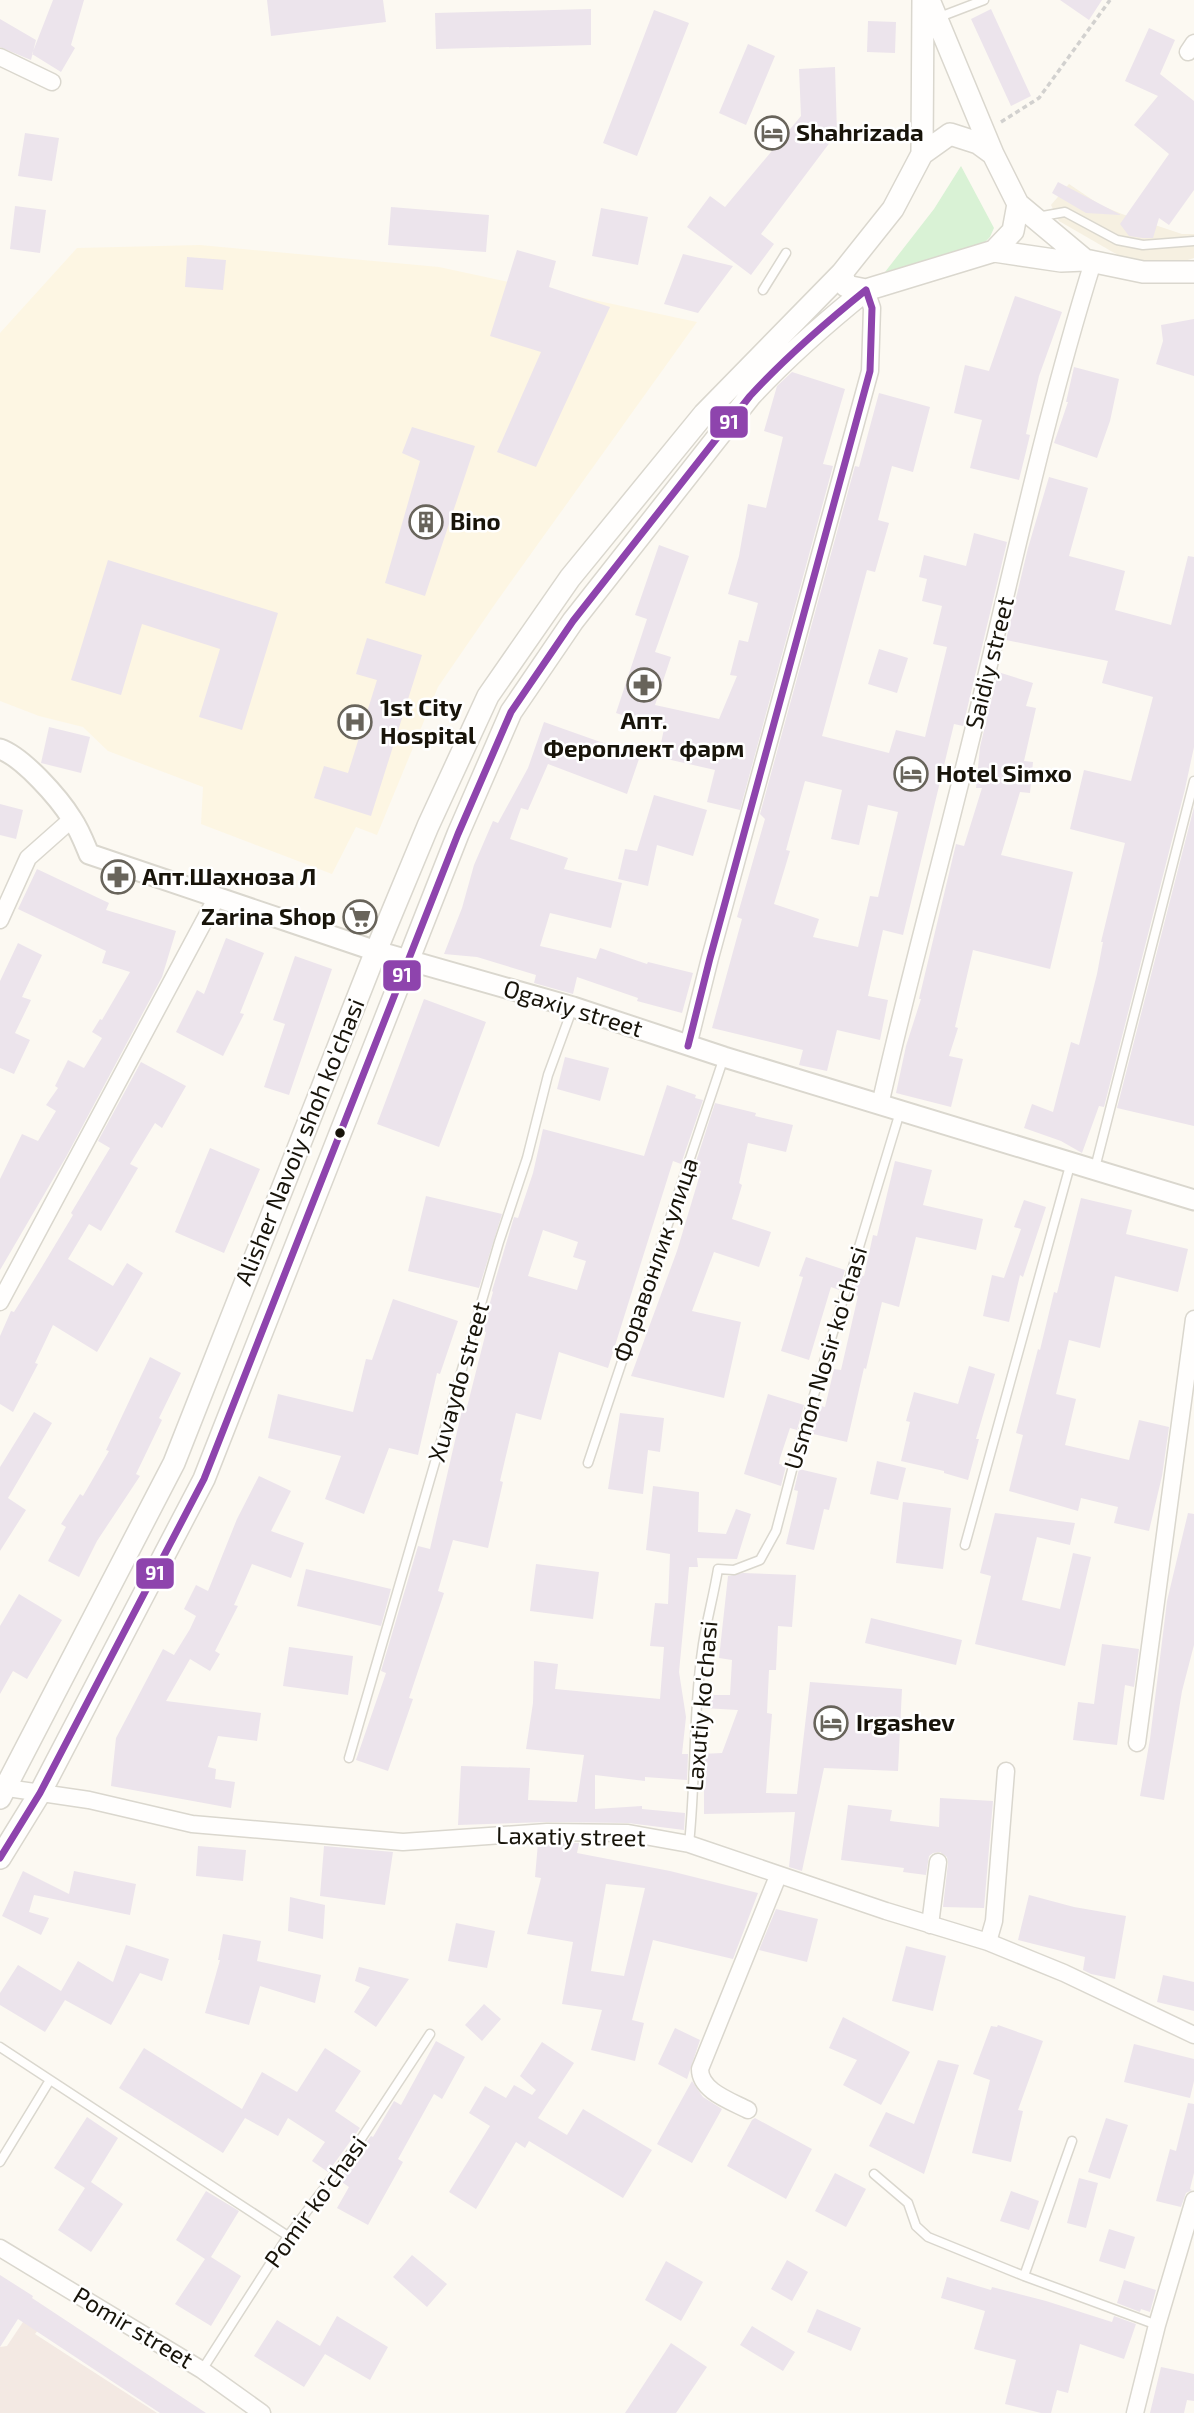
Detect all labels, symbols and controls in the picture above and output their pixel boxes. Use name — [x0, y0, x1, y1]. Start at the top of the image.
hotel icon: Shahrizada — [753, 114, 791, 152]
place label: Shahrizada — [796, 117, 924, 146]
line badge: 91 — [709, 405, 749, 439]
text: 91 — [719, 410, 739, 433]
building icon: Bino — [407, 503, 445, 541]
place label: Bino — [450, 506, 501, 535]
street label: Saidiy street — [958, 593, 1019, 732]
pharmacy icon: Апт. Фероплект фарм — [625, 666, 663, 704]
place label: 1st City Hospital — [380, 692, 476, 749]
hospital icon: 1st City Hospital — [336, 703, 374, 741]
place label: Апт. Фероплект фарм — [544, 705, 744, 762]
hotel icon: Hotel Simxo — [892, 755, 930, 793]
place label: Hotel Simxo — [936, 758, 1072, 787]
pharmacy icon: Апт.Шахноза Л — [99, 858, 137, 896]
place label: Апт.Шахноза Л — [142, 861, 316, 890]
supermarket icon: Zarina Shop — [341, 898, 379, 936]
place label: Zarina Shop — [201, 901, 336, 930]
line badge: 91 — [382, 959, 422, 992]
text: 91 — [392, 963, 412, 986]
street label: Ogaxiy street — [500, 973, 647, 1043]
street label: Alisher Navoiy shoh ko'chasi — [228, 994, 370, 1289]
unlabelled marker — [333, 1126, 347, 1140]
street label: Форавонлик улица — [606, 1153, 704, 1366]
street label: Usmon Nosir ko'chasi — [777, 1242, 872, 1473]
street label: Xuvaydo street — [421, 1298, 494, 1465]
line badge: 91 — [135, 1557, 175, 1590]
text: 91 — [145, 1561, 165, 1584]
street label: Laxutiy ko'chasi — [679, 1619, 722, 1792]
hotel icon: Irgashev — [812, 1704, 850, 1742]
place label: Irgashev — [856, 1707, 955, 1736]
street label: Laxatiy street — [496, 1820, 646, 1851]
street label: Pomir ko'chasi — [257, 2130, 372, 2273]
street label: Pomir street — [69, 2280, 199, 2374]

